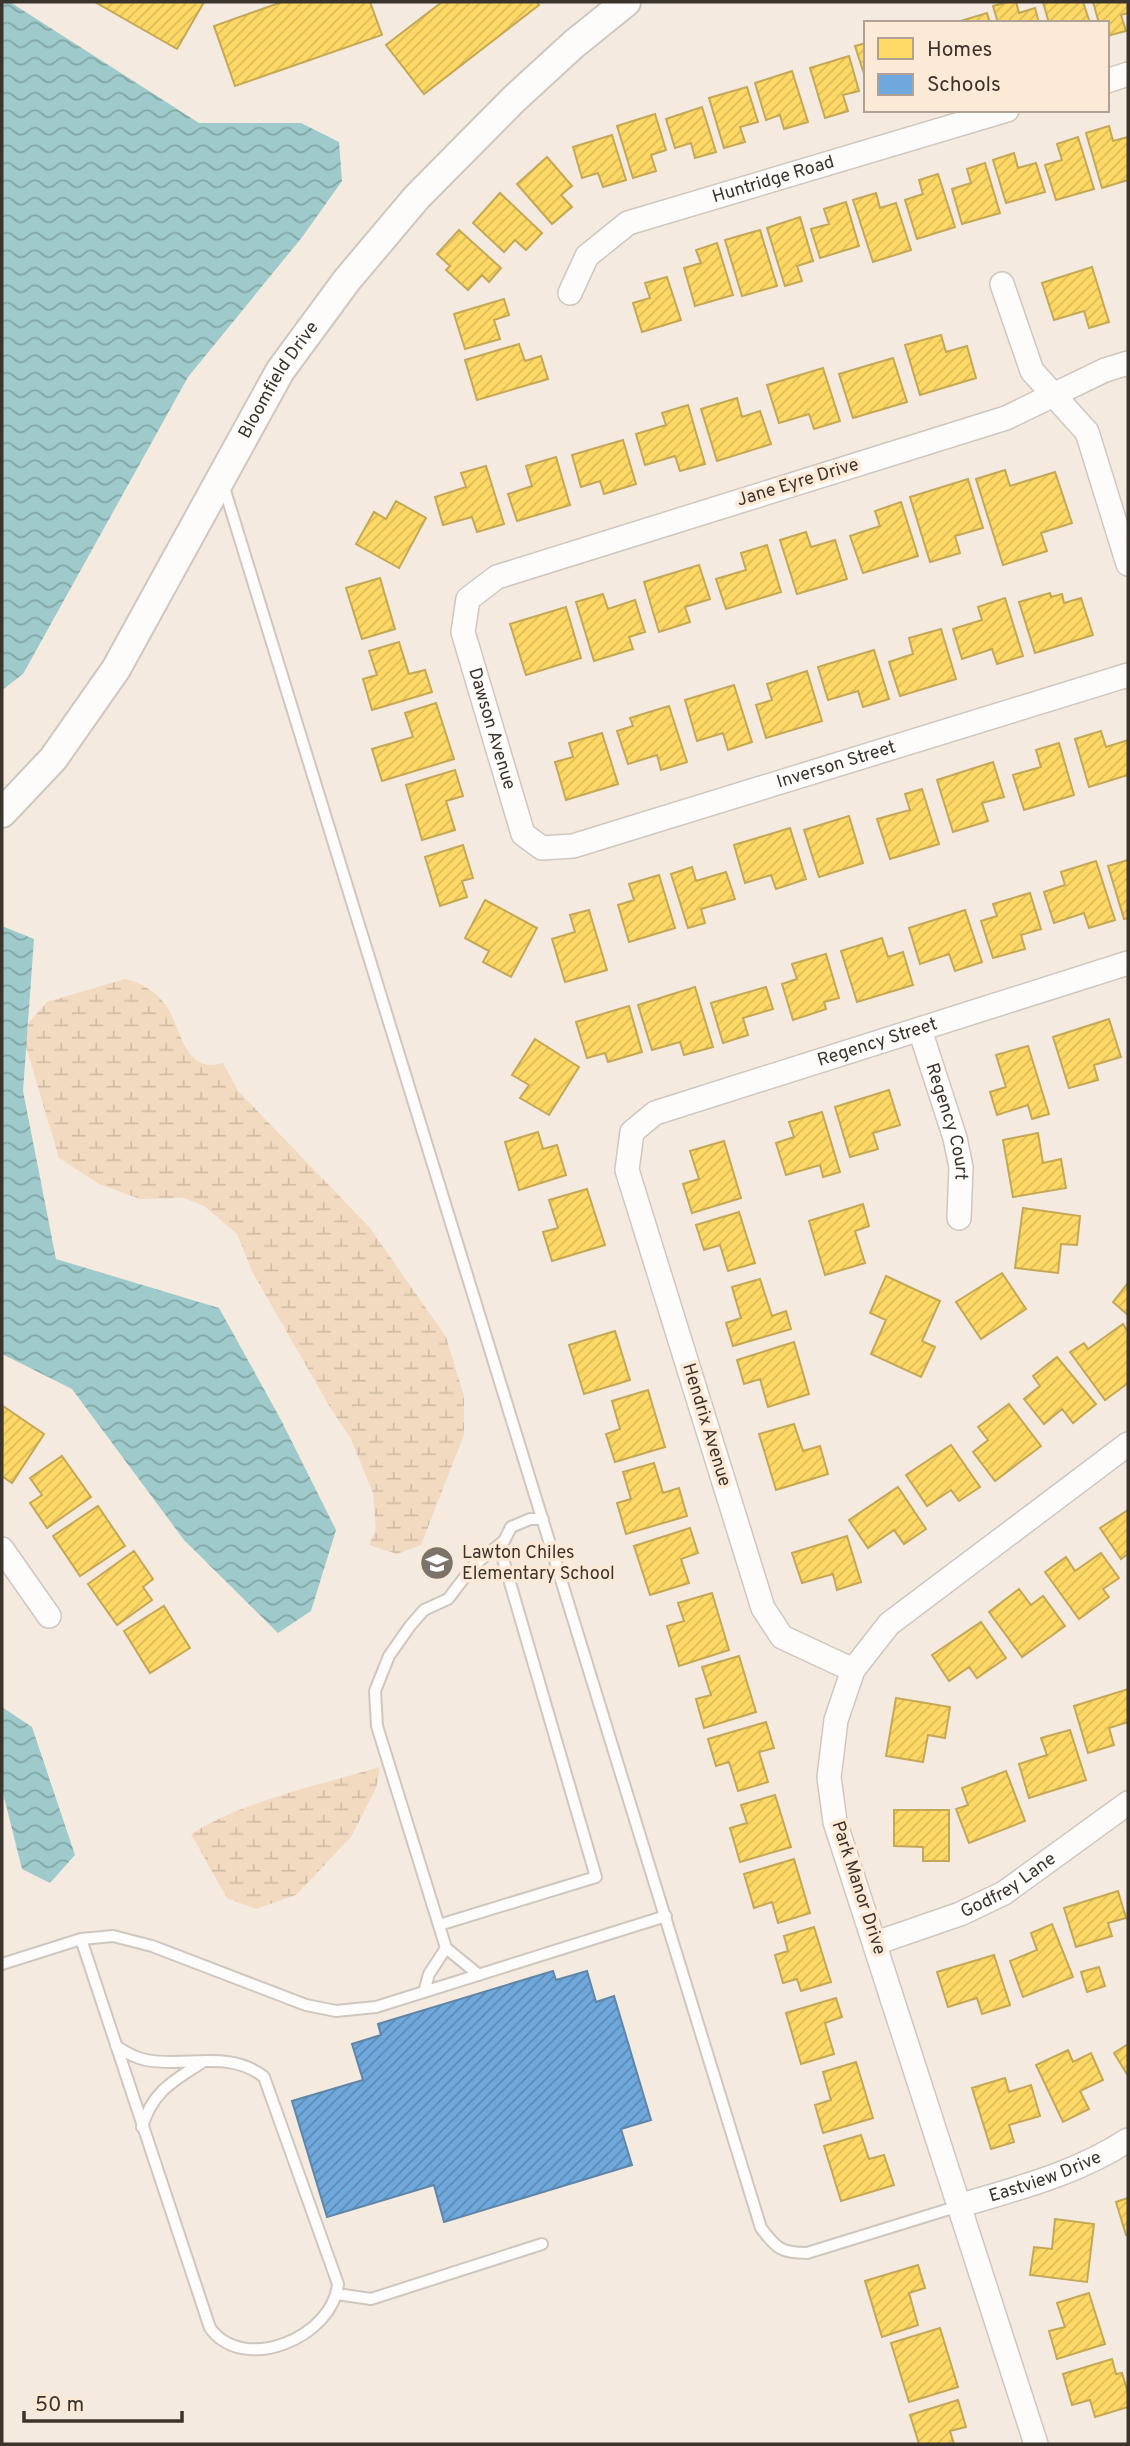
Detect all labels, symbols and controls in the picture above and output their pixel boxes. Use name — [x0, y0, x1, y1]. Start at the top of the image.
legend — [864, 21, 1109, 112]
text: Homes — [927, 37, 992, 64]
text: Schools — [927, 72, 1001, 99]
street label: Huntridge Road — [710, 151, 837, 209]
street label: Bloomfield Drive — [234, 317, 324, 443]
street label: Jane Eyre Drive — [734, 454, 862, 512]
street label: Dawson Avenue — [463, 665, 521, 792]
street label: Inverson Street — [774, 736, 899, 794]
street label: Regency Street — [815, 1013, 940, 1072]
street label: Regency Court — [920, 1060, 973, 1181]
street label: Hendrix Avenue — [676, 1361, 736, 1489]
place label: Lawton Chiles Elementary School — [462, 1542, 615, 1586]
school or university icon: Lawton Chiles Elementary School — [418, 1544, 456, 1582]
street label: Park Manor Drive — [826, 1818, 890, 1958]
street label: Godfrey Lane — [957, 1848, 1061, 1924]
street label: Eastview Drive — [986, 2146, 1105, 2208]
scale bar — [24, 2380, 182, 2424]
text: 50 m — [35, 2392, 84, 2419]

